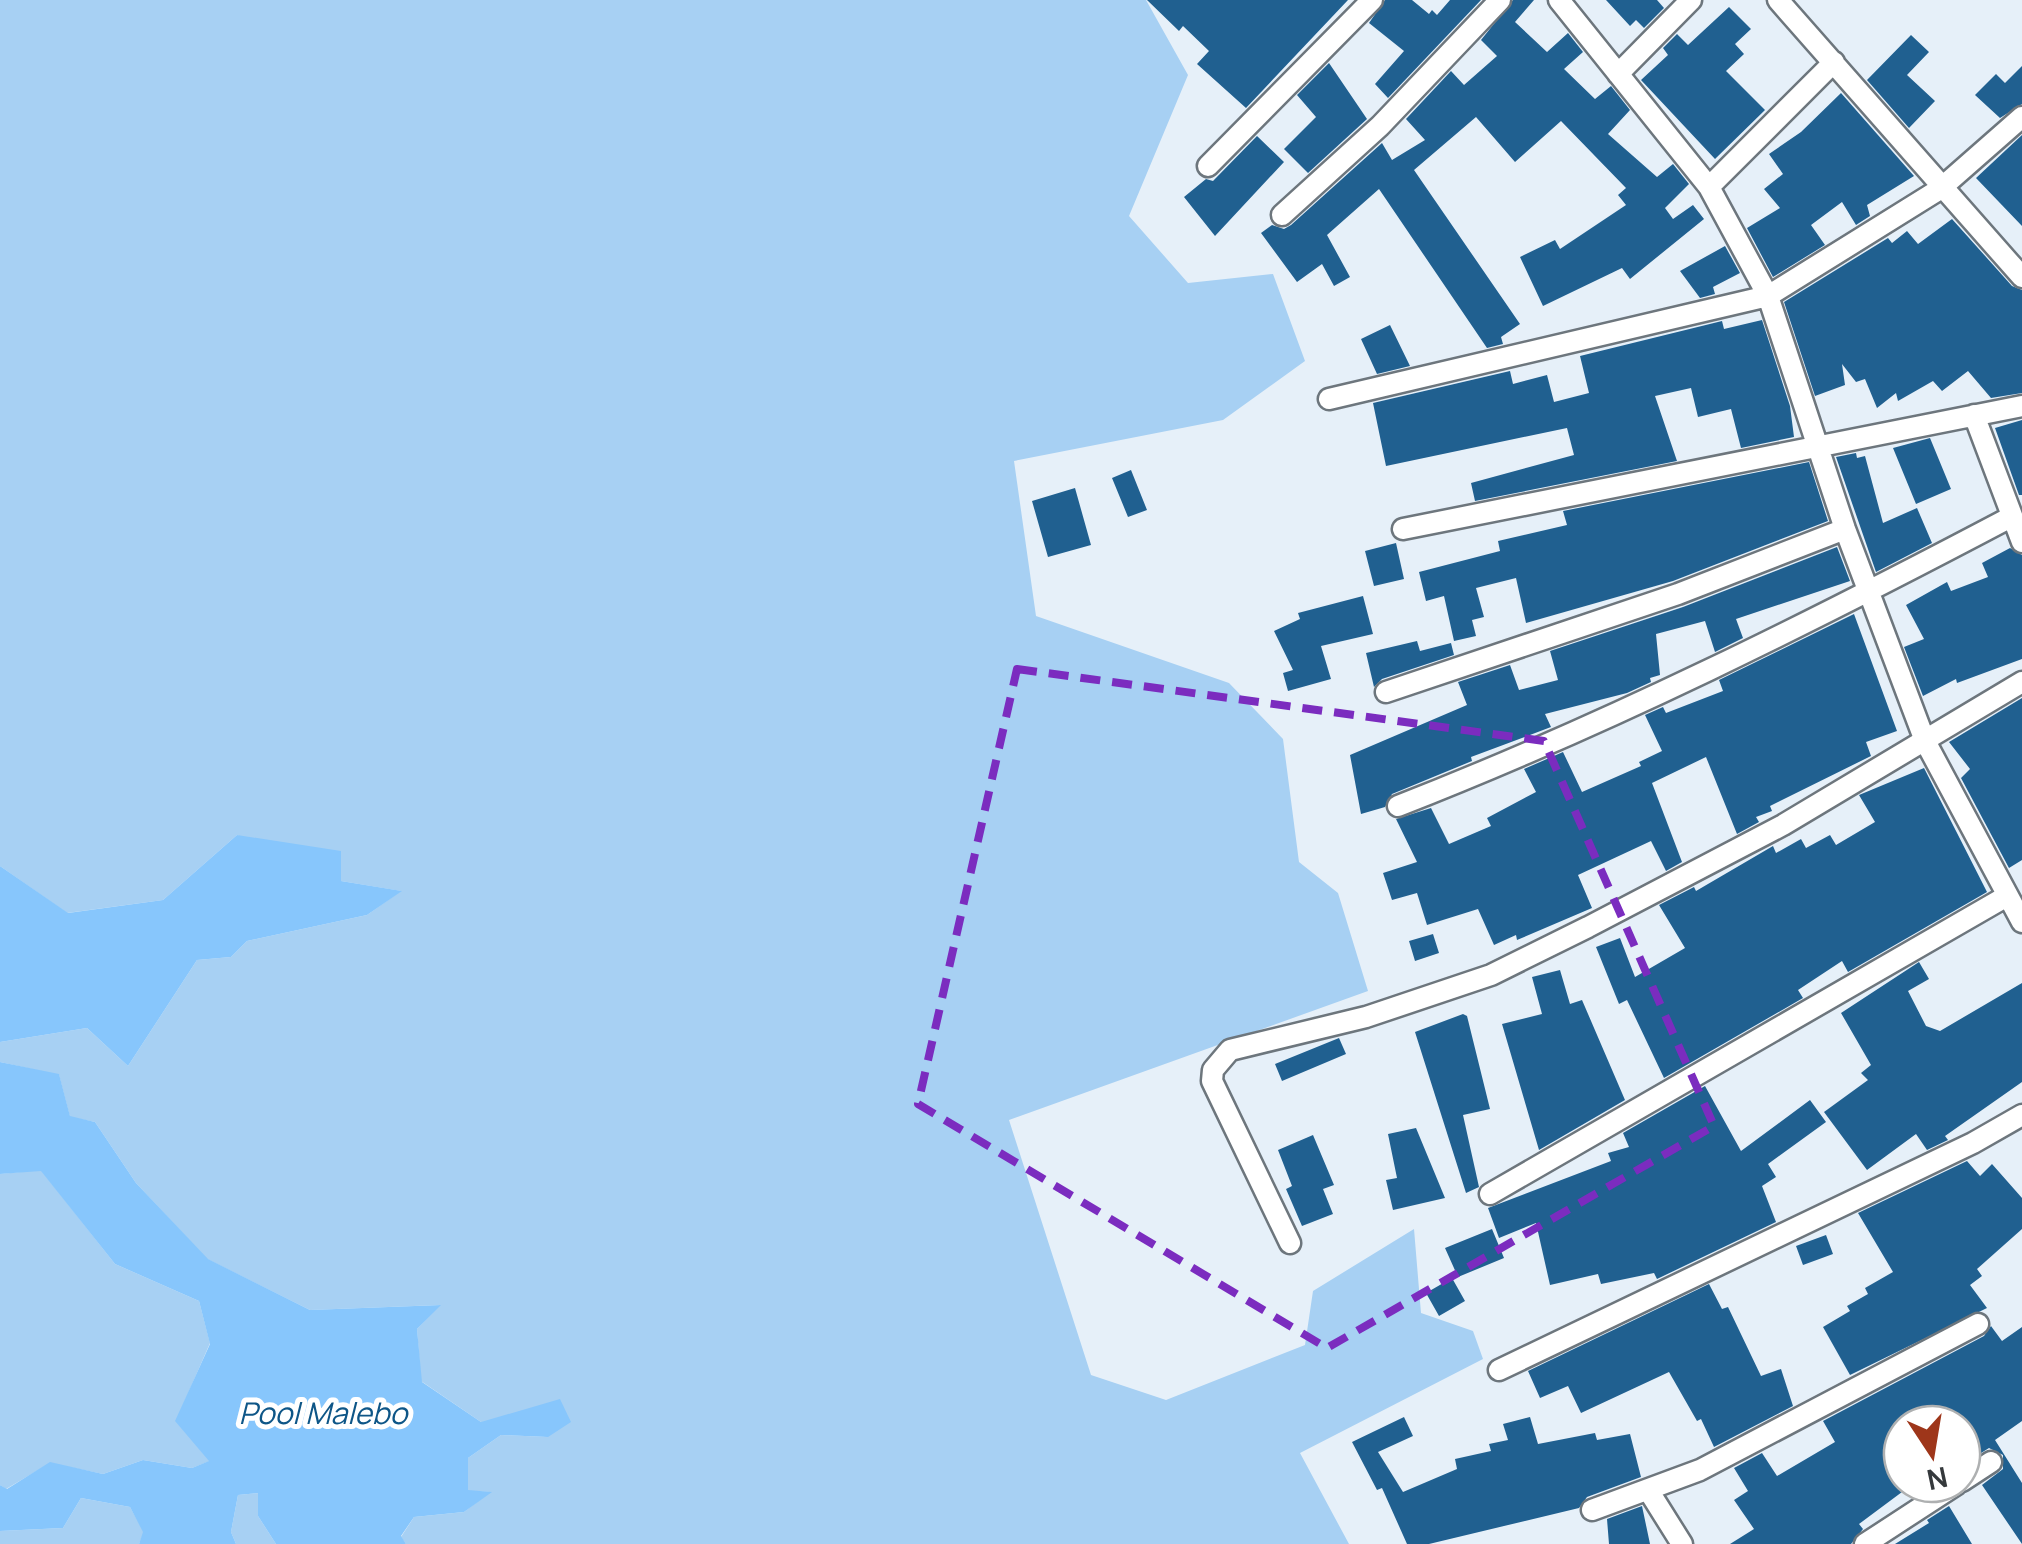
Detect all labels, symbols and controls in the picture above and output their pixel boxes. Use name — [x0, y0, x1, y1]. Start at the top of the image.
water label: Pool Malebo — [239, 1392, 409, 1433]
north arrow — [1882, 1404, 1982, 1504]
text: N — [1924, 1459, 1951, 1500]

